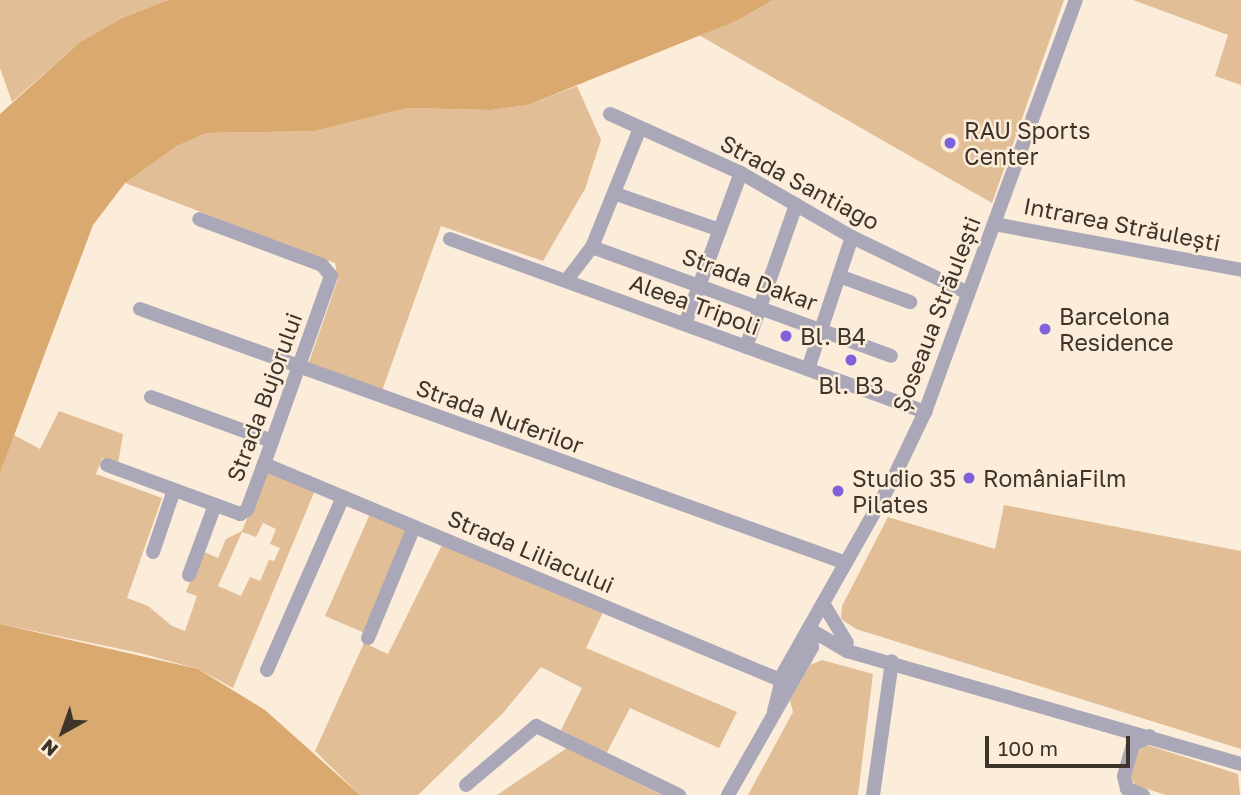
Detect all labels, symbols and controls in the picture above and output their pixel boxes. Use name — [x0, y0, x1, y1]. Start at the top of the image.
place label: RAU Sports Center — [964, 116, 1090, 170]
street label: Strada Santiago — [716, 128, 884, 236]
marker: RAU Sports Center — [942, 135, 958, 151]
street label: Intrarea Străulești — [1021, 191, 1223, 257]
street label: Șoseaua Străulești — [886, 213, 986, 415]
street label: Strada Dakar — [679, 242, 821, 316]
street label: Aleea Tripoli — [626, 268, 764, 340]
place label: Barcelona Residence — [1059, 302, 1174, 356]
street label: Strada Bujorului — [221, 309, 307, 485]
marker: Barcelona Residence — [1037, 321, 1053, 337]
place label: Bl. B4 — [800, 322, 866, 350]
marker: Bl. B4 — [778, 328, 794, 344]
marker: Bl. B3 — [843, 352, 859, 368]
place label: Bl. B3 — [818, 371, 884, 399]
street label: Strada Nuferilor — [413, 373, 587, 459]
place label: Studio 35 Pilates — [852, 464, 956, 518]
place label: RomâniaFilm — [983, 464, 1126, 492]
marker: RomâniaFilm — [961, 470, 977, 486]
marker: Studio 35 Pilates — [830, 483, 846, 499]
street label: Strada Liliacului — [444, 504, 618, 598]
north arrow — [28, 697, 98, 767]
scale bar — [989, 722, 1134, 766]
text: N — [36, 735, 62, 762]
text: 100 m — [998, 735, 1058, 761]

